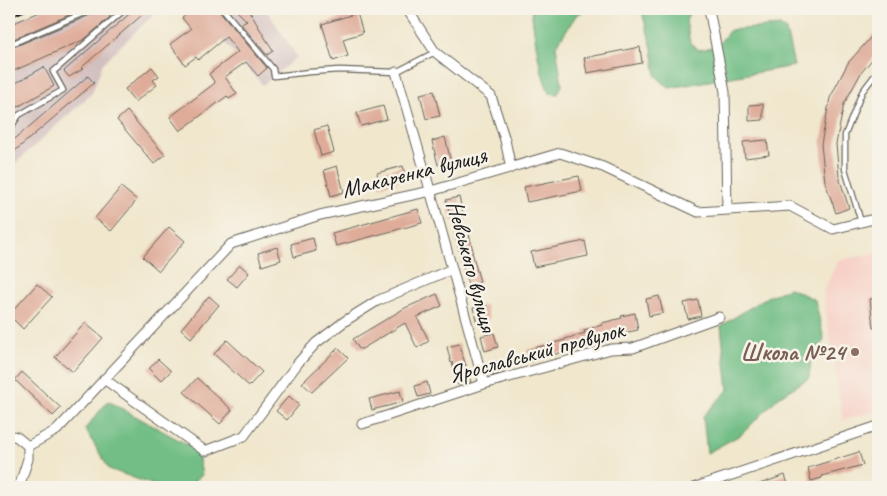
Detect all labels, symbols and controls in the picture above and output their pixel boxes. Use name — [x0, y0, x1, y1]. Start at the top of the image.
street label: Макаренка вулиця — [338, 139, 491, 204]
street label: Невського вулиця — [440, 197, 504, 337]
street label: Ярославський провулок — [445, 314, 629, 390]
place label: Школа №24 — [741, 337, 848, 367]
marker: Школа №24 — [849, 346, 861, 358]

